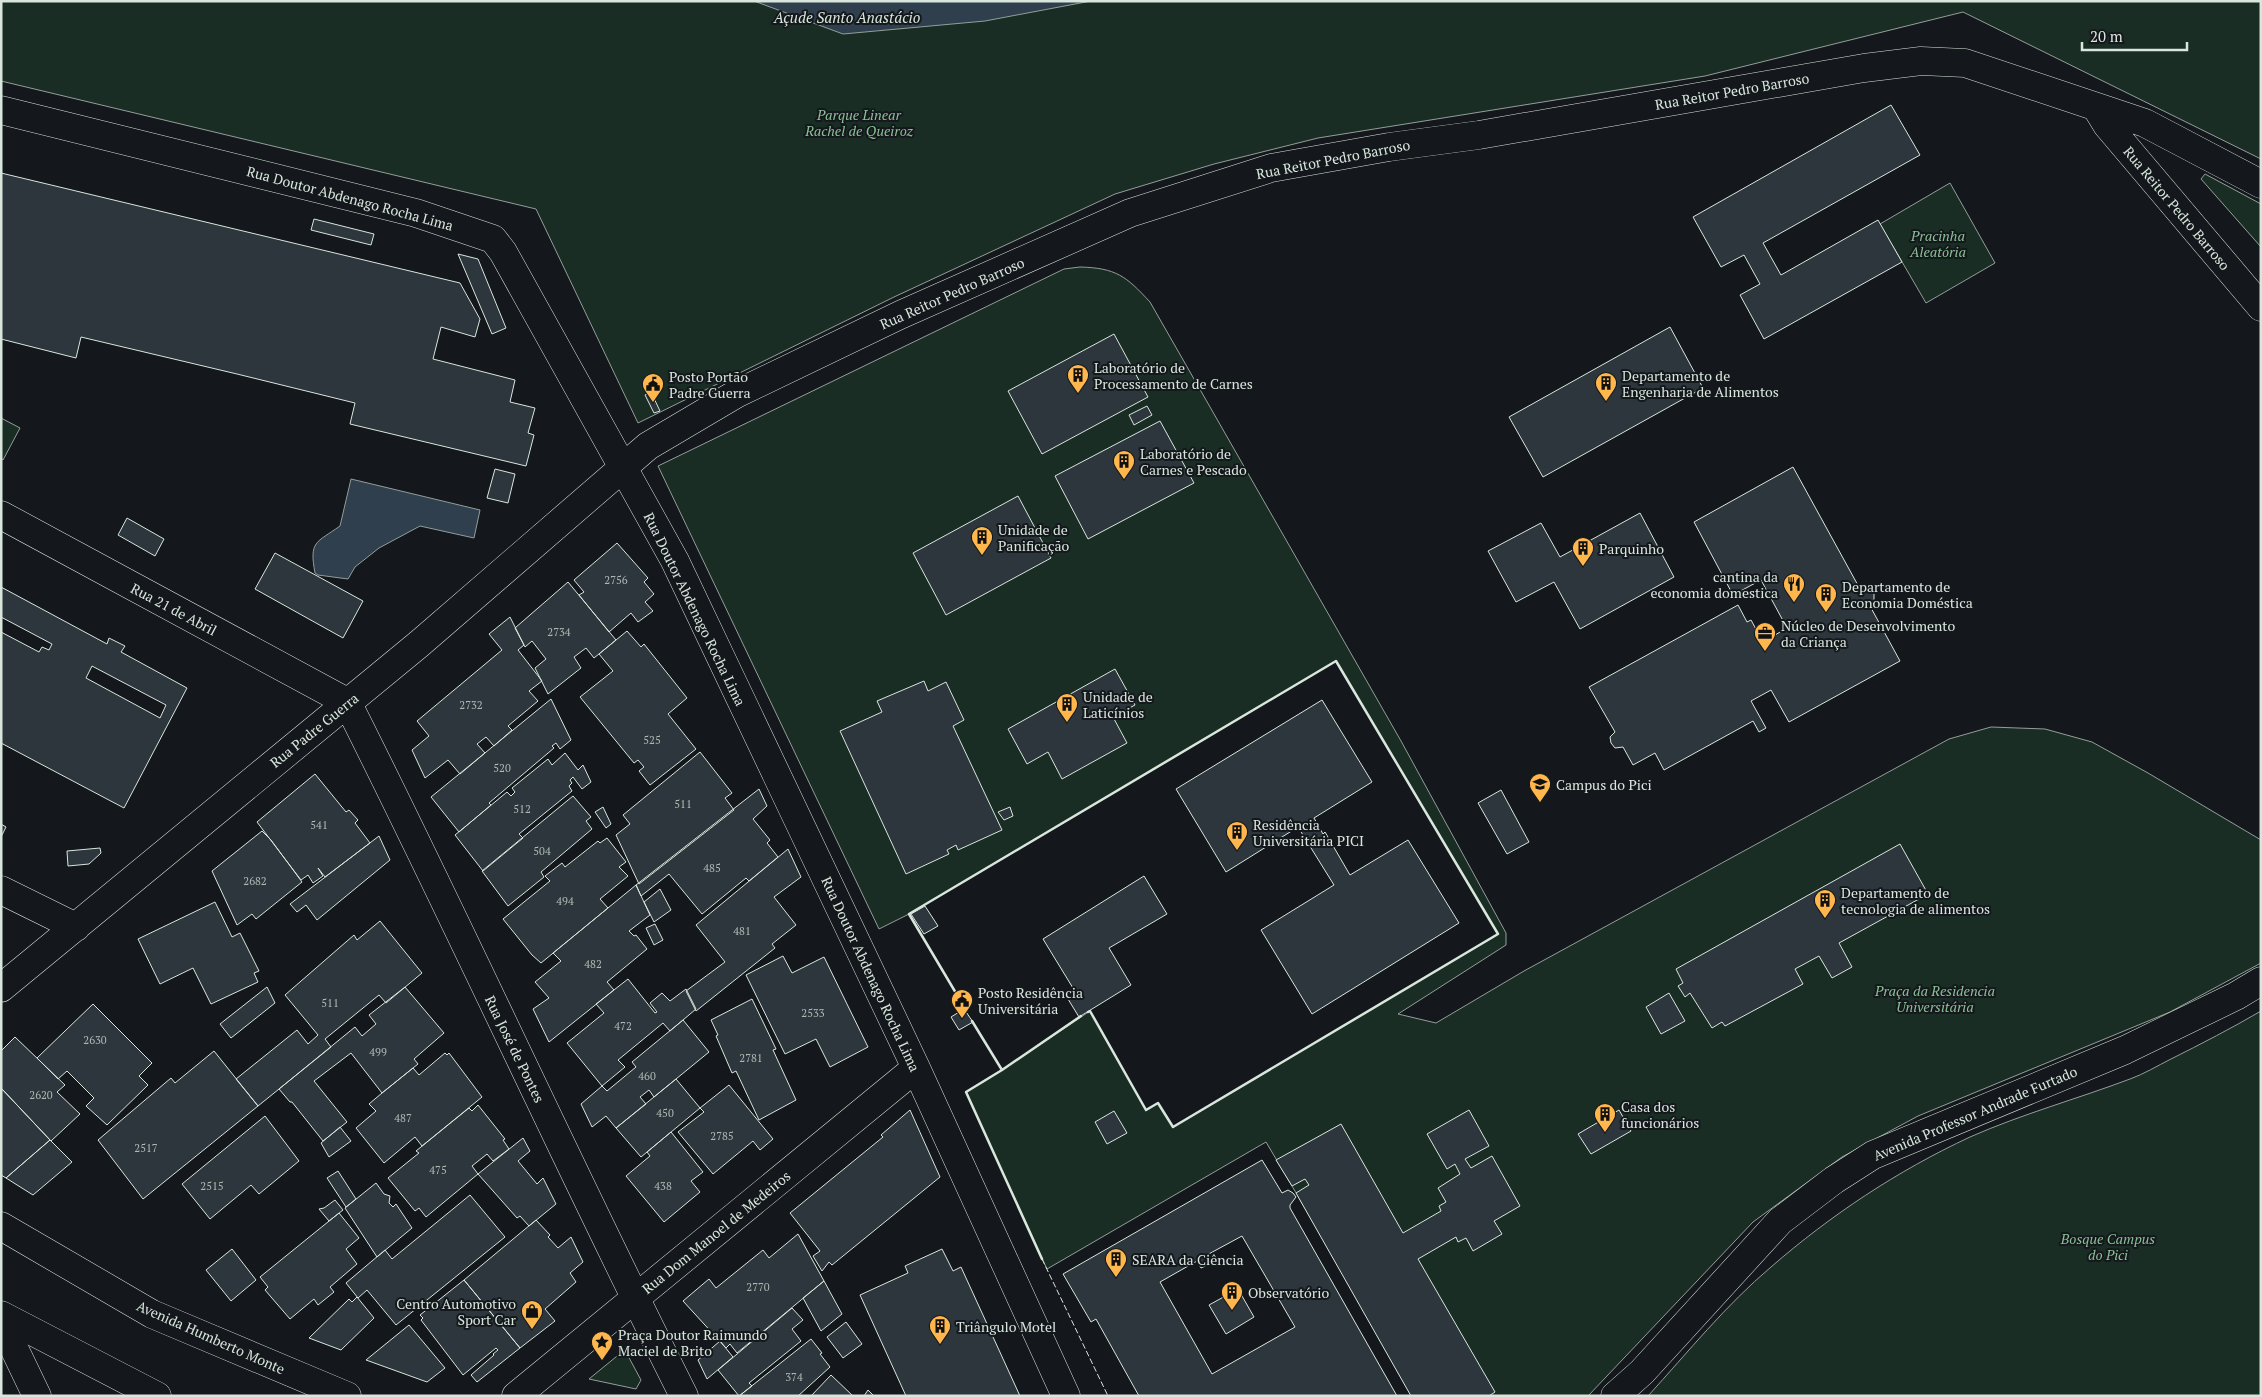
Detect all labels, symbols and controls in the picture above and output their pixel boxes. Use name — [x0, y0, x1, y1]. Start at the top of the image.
water label: Açude Santo Anastácio — [773, 7, 921, 27]
scale bar — [2082, 20, 2187, 52]
text: 20 m — [2090, 26, 2123, 46]
street label: Rua Reitor Pedro Barroso — [1653, 68, 1811, 114]
park label: Parque Linear Rachel de Queiroz — [804, 105, 914, 140]
street label: Rua Reitor Pedro Barroso — [1254, 135, 1412, 183]
street label: Rua Reitor Pedro Barroso — [2119, 142, 2235, 274]
street label: Rua Doutor Abdenago Rocha Lima — [245, 161, 455, 235]
park label: Pracinha Aleatória — [1909, 226, 1966, 261]
street label: Rua Reitor Pedro Barroso — [877, 252, 1027, 333]
place label: Laboratório de Processamento de Carnes — [1094, 358, 1253, 393]
building icon: Laboratório de Processamento de Carnes — [1066, 363, 1090, 394]
place label: Departamento de Engenharia de Alimentos — [1622, 366, 1779, 401]
place label: Posto Portão Padre Guerra — [669, 367, 751, 402]
building icon: Departamento de Engenharia de Alimentos — [1594, 371, 1618, 402]
public building icon: Posto Portão Padre Guerra — [641, 372, 665, 403]
place label: Laboratório de Carnes e Pescado — [1140, 444, 1247, 479]
building icon: Laboratório de Carnes e Pescado — [1112, 449, 1136, 480]
street label: Rua Doutor Abdenago Rocha Lima — [640, 509, 750, 709]
place label: Unidade de Panificação — [998, 520, 1070, 555]
building icon: Unidade de Panificação — [970, 525, 994, 556]
building icon: Parquinho — [1571, 536, 1595, 567]
place label: Parquinho — [1599, 539, 1664, 558]
place label: cantina da economia domestica — [1650, 567, 1778, 602]
restaurant icon: cantina da economia domestica — [1782, 572, 1806, 603]
house number: 2756 — [604, 573, 628, 587]
place label: Departamento de Economia Doméstica — [1842, 577, 1973, 612]
street label: Rua 21 de Abril — [128, 578, 220, 640]
building icon: Departamento de Economia Doméstica — [1814, 582, 1838, 613]
place label: Núcleo de Desenvolvimento da Criança — [1781, 616, 1956, 651]
office icon: Núcleo de Desenvolvimento da Criança — [1753, 621, 1777, 652]
house number: 2734 — [547, 625, 571, 639]
place label: Unidade de Laticínios — [1083, 687, 1153, 722]
street label: Rua Padre Guerra — [266, 688, 362, 772]
building icon: Unidade de Laticínios — [1055, 692, 1079, 723]
house number: 2732 — [459, 698, 483, 712]
house number: 525 — [643, 733, 661, 747]
house number: 520 — [493, 761, 511, 775]
school or university icon: Campus do Pici — [1528, 772, 1552, 803]
place label: Campus do Pici — [1556, 775, 1652, 794]
house number: 511 — [674, 797, 692, 811]
house number: 512 — [513, 802, 531, 816]
place label: Residência Universitária PICI — [1253, 815, 1364, 850]
house number: 541 — [310, 818, 328, 832]
building icon: Residência Universitária PICI — [1225, 820, 1249, 851]
house number: 504 — [533, 844, 551, 858]
house number: 485 — [703, 861, 721, 875]
street label: Rua Doutor Abdenago Rocha Lima — [817, 873, 925, 1075]
house number: 2682 — [243, 874, 267, 888]
place label: Departamento de tecnologia de alimentos — [1841, 883, 1990, 918]
building icon: Departamento de tecnologia de alimentos — [1813, 888, 1837, 919]
house number: 494 — [556, 894, 574, 908]
house number: 481 — [733, 924, 751, 938]
house number: 482 — [584, 957, 602, 971]
park label: Praça da Residencia Universitária — [1874, 981, 1995, 1016]
place label: Posto Residência Universitária — [978, 983, 1083, 1018]
public building icon: Posto Residência Universitária — [950, 988, 974, 1019]
street label: Rua José de Pontes — [481, 992, 549, 1106]
house number: 511 — [321, 996, 339, 1010]
house number: 2533 — [801, 1006, 825, 1020]
house number: 472 — [614, 1019, 632, 1033]
house number: 2630 — [83, 1033, 107, 1047]
house number: 499 — [369, 1045, 387, 1059]
house number: 2781 — [739, 1051, 763, 1065]
street label: Avenida Professor Andrade Furtado — [1870, 1061, 2080, 1165]
house number: 460 — [638, 1069, 656, 1083]
house number: 2620 — [29, 1088, 53, 1102]
place label: Casa dos funcionários — [1621, 1097, 1699, 1132]
building icon: Casa dos funcionários — [1593, 1102, 1617, 1133]
house number: 450 — [656, 1106, 674, 1120]
house number: 487 — [394, 1111, 412, 1125]
house number: 2785 — [710, 1129, 734, 1143]
house number: 2517 — [134, 1141, 158, 1155]
house number: 475 — [429, 1163, 447, 1177]
street label: Rua Dom Manoel de Medeiros — [638, 1166, 794, 1298]
house number: 2515 — [200, 1179, 224, 1193]
house number: 438 — [654, 1179, 672, 1193]
park label: Bosque Campus do Pici — [2060, 1229, 2155, 1264]
building icon: SEARA da Ciência — [1104, 1247, 1128, 1278]
place label: SEARA da Ciência — [1132, 1250, 1243, 1269]
house number: 2770 — [746, 1280, 770, 1294]
building icon: Observatório — [1220, 1280, 1244, 1311]
place label: Observatório — [1248, 1283, 1329, 1302]
place label: Centro Automotivo Sport Car — [396, 1294, 517, 1329]
street label: Avenida Humberto Monte — [134, 1296, 288, 1378]
shop icon: Centro Automotivo Sport Car — [520, 1299, 544, 1330]
building icon: Triângulo Motel — [928, 1314, 952, 1345]
place label: Triângulo Motel — [956, 1317, 1056, 1336]
place label: Praça Doutor Raimundo Maciel de Brito — [618, 1325, 768, 1360]
place icon: Praça Doutor Raimundo Maciel de Brito — [590, 1330, 614, 1361]
house number: 374 — [785, 1370, 803, 1384]

